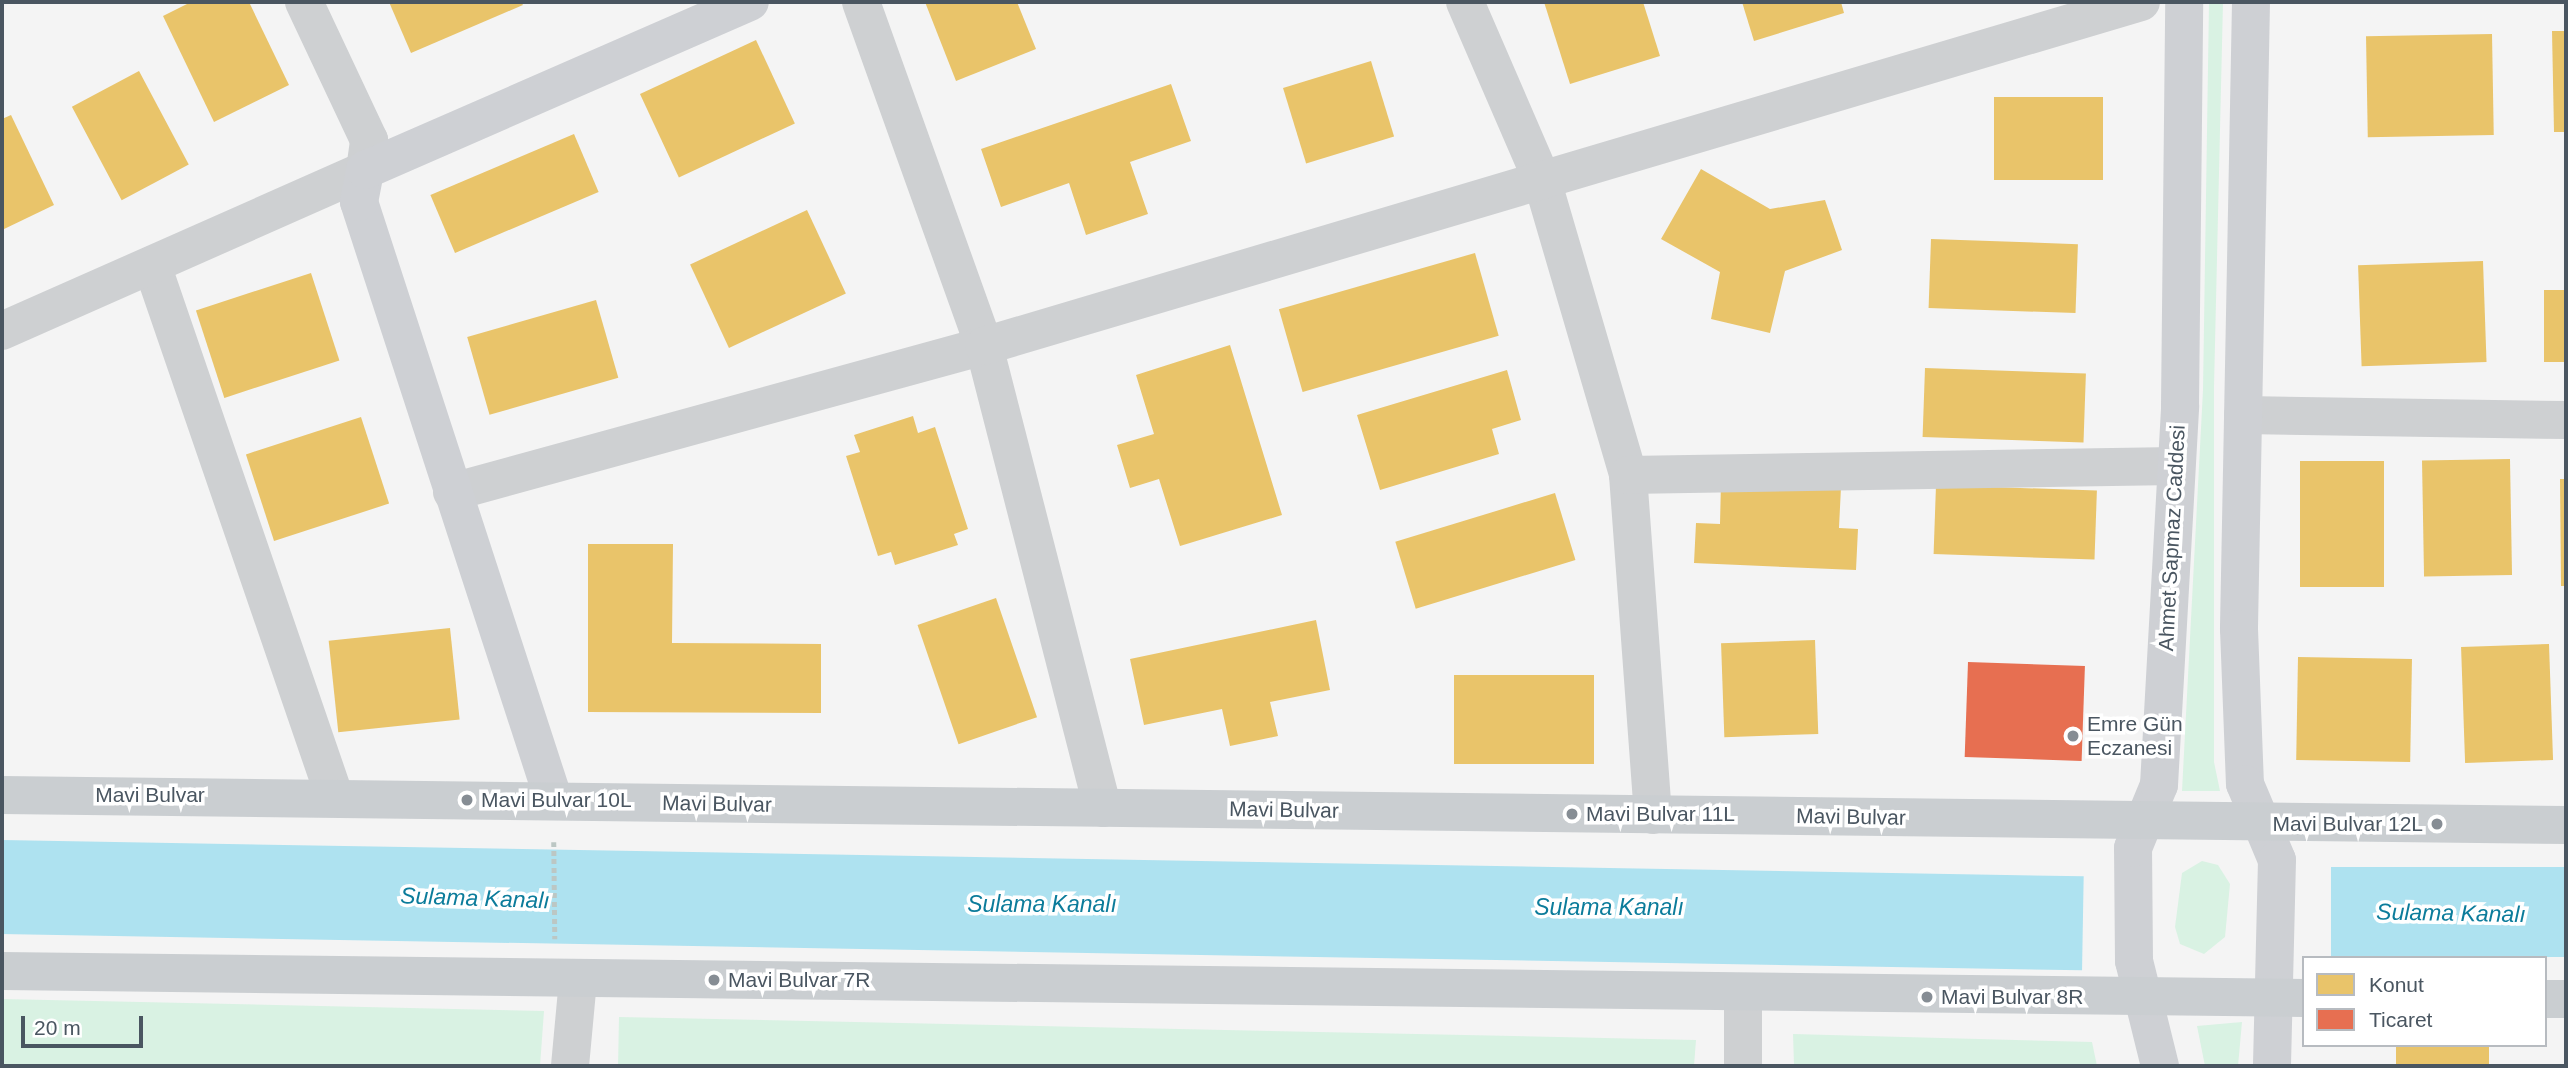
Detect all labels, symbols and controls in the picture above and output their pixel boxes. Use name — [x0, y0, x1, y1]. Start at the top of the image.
street label: Ahmet Sapmaz Caddesi — [2153, 424, 2191, 652]
place label: Emre Gün Eczanesi — [2087, 711, 2183, 761]
marker: Emre Gün Eczanesi — [2065, 728, 2081, 744]
street label: Mavi Bulvar — [95, 782, 205, 808]
place label: Mavi Bulvar 10L — [481, 787, 632, 813]
street label: Mavi Bulvar — [662, 790, 772, 818]
marker: Mavi Bulvar 10L — [459, 792, 475, 808]
street label: Mavi Bulvar — [1229, 796, 1339, 824]
place label: Mavi Bulvar 11L — [1586, 801, 1735, 827]
street label: Mavi Bulvar — [1796, 803, 1906, 831]
marker: Mavi Bulvar 11L — [1564, 806, 1580, 822]
place label: Mavi Bulvar 12L — [2272, 811, 2423, 837]
marker: Mavi Bulvar 12L — [2429, 816, 2445, 832]
water label: Sulama Kanalı — [400, 882, 550, 914]
water label: Sulama Kanalı — [967, 890, 1117, 918]
water label: Sulama Kanalı — [1534, 893, 1684, 921]
water label: Sulama Kanalı — [2376, 898, 2526, 928]
legend — [2302, 956, 2547, 1047]
place label: Mavi Bulvar 7R — [728, 967, 870, 993]
marker: Mavi Bulvar 7R — [706, 972, 722, 988]
text: Konut — [2369, 973, 2424, 996]
place label: Mavi Bulvar 8R — [1941, 984, 2083, 1010]
marker: Mavi Bulvar 8R — [1919, 989, 1935, 1005]
scale bar — [24, 1002, 147, 1046]
text: Ticaret — [2369, 1008, 2432, 1031]
text: 20 m — [34, 1016, 81, 1039]

